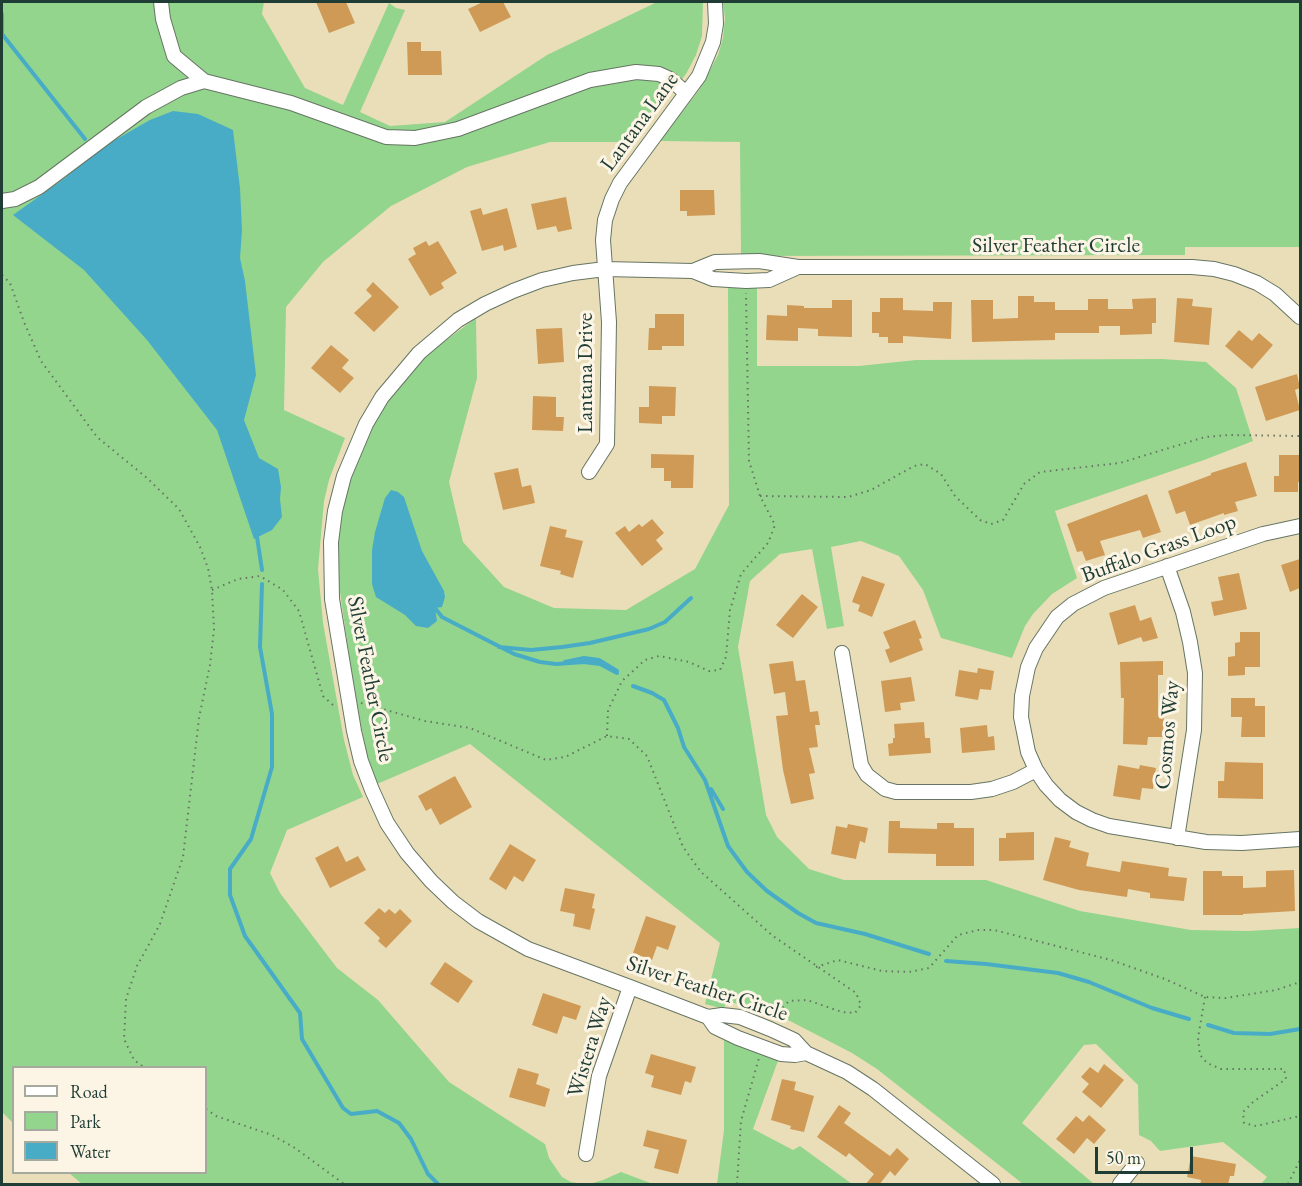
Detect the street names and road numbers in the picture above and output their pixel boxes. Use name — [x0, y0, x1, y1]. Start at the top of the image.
street label: Lantana Lane — [595, 68, 685, 176]
street label: Silver Feather Circle — [972, 233, 1140, 259]
street label: Lantana Drive — [573, 313, 599, 433]
street label: Buffalo Grass Loop — [1078, 509, 1240, 589]
street label: Silver Feather Circle — [341, 594, 399, 764]
street label: Cosmos Way — [1150, 679, 1186, 791]
street label: Silver Feather Circle — [623, 950, 791, 1028]
street label: Wistera Way — [562, 993, 618, 1101]

